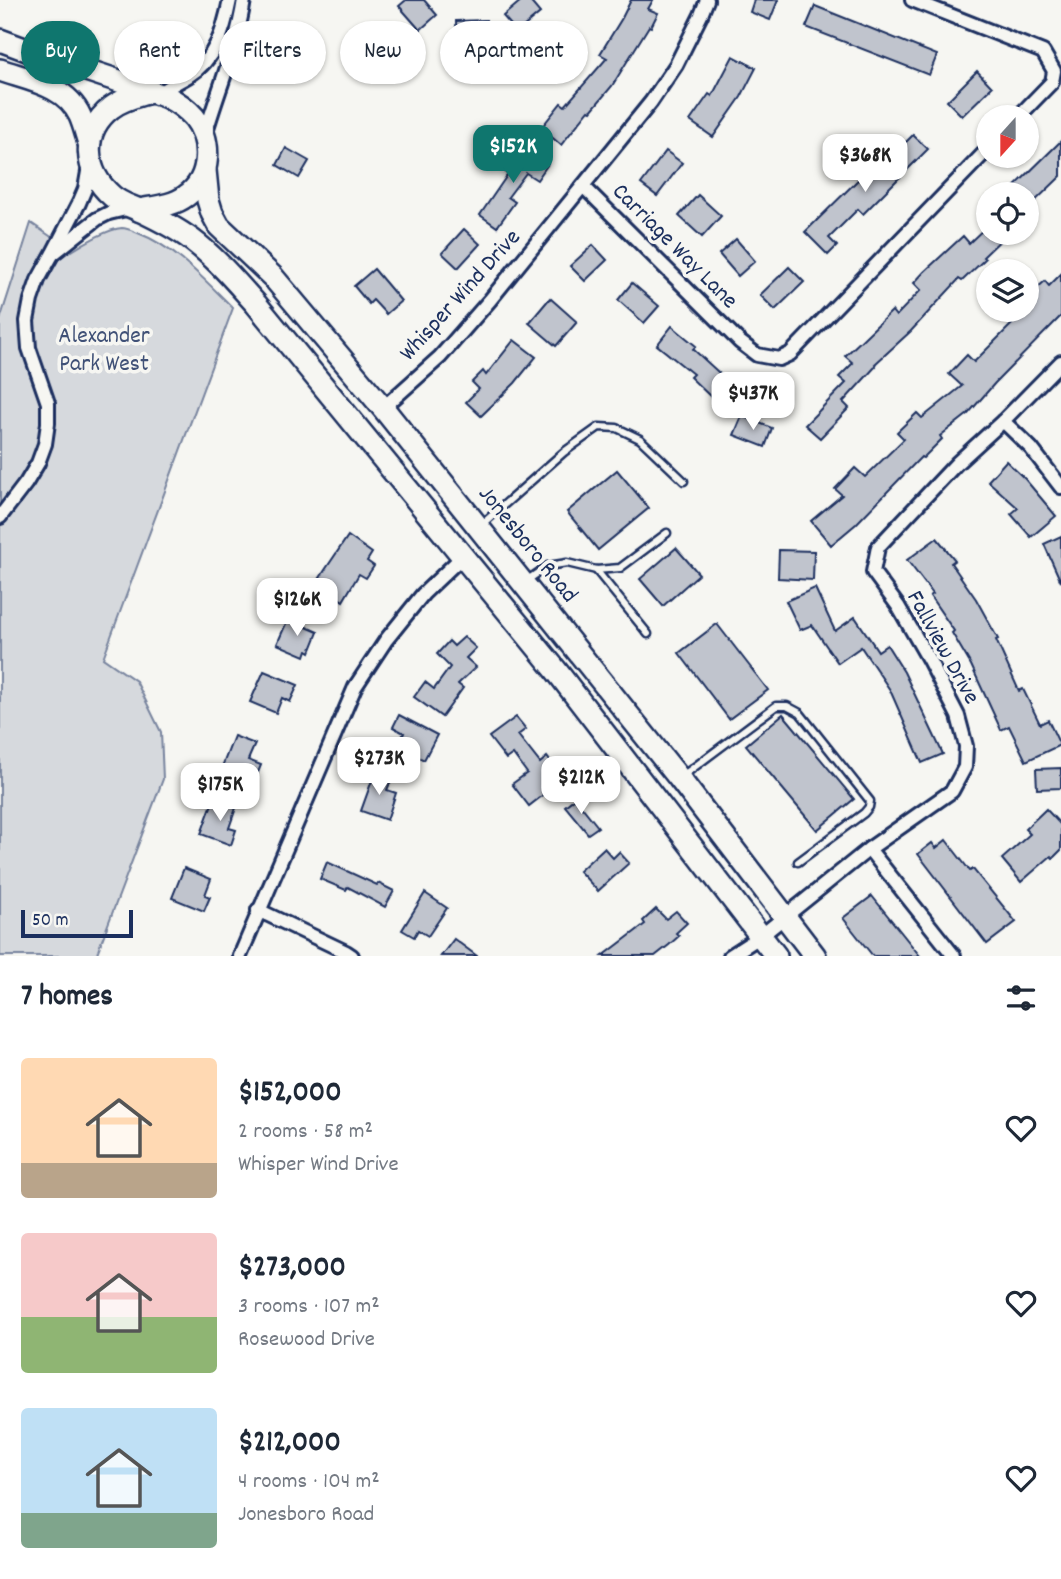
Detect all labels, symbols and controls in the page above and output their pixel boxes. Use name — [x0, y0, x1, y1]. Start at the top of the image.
chip: Buy — [21, 21, 100, 84]
chip: Rent — [114, 21, 205, 84]
chip: Filters — [219, 21, 326, 84]
chip: New — [340, 21, 426, 84]
chip: Apartment — [440, 21, 588, 84]
north arrow — [976, 105, 1040, 168]
map controls — [976, 105, 1039, 322]
pin: $152K — [464, 125, 562, 185]
text: $152K — [489, 131, 537, 164]
pin: $368K — [816, 134, 914, 194]
text: $368K — [839, 140, 892, 173]
street label: Carriage Way Lane — [603, 176, 745, 318]
button: locate — [976, 182, 1039, 245]
street label: Whisper Wind Drive — [392, 222, 530, 370]
button: layers — [976, 259, 1039, 322]
park label: Alexander Park West — [58, 320, 150, 382]
pin: $437K — [704, 372, 802, 432]
text: $437K — [728, 378, 778, 411]
street label: Jonesboro Road — [469, 479, 585, 611]
pin: $126K — [248, 578, 346, 638]
text: $126K — [273, 584, 321, 617]
street label: Fallview Drive — [897, 585, 987, 711]
pin: $273K — [330, 738, 428, 797]
text: $273K — [353, 743, 405, 776]
pin: $212K — [532, 756, 630, 816]
text: $212K — [557, 762, 605, 795]
pin: $175K — [171, 764, 269, 823]
text: $175K — [197, 769, 243, 802]
scale bar — [21, 907, 133, 939]
text: 50 m — [32, 908, 69, 935]
text: 7 homes — [21, 977, 113, 1020]
icon: filters — [1002, 979, 1040, 1017]
text: $152,000 — [238, 1073, 342, 1116]
icon: home — [77, 1086, 161, 1170]
icon: heart — [1002, 1109, 1040, 1147]
text: 2 rooms · 58 m² — [238, 1116, 373, 1149]
text: Whisper Wind Drive — [238, 1149, 399, 1182]
text: $273,000 — [238, 1248, 346, 1291]
icon: home — [77, 1261, 161, 1345]
icon: heart — [1002, 1284, 1040, 1322]
text: 3 rooms · 107 m² — [238, 1291, 380, 1324]
text: Rosewood Drive — [238, 1324, 375, 1357]
text: $212,000 — [238, 1423, 341, 1466]
icon: home — [77, 1436, 161, 1520]
icon: heart — [1002, 1459, 1040, 1497]
text: 4 rooms · 104 m² — [238, 1466, 380, 1499]
text: Jonesboro Road — [238, 1499, 374, 1532]

